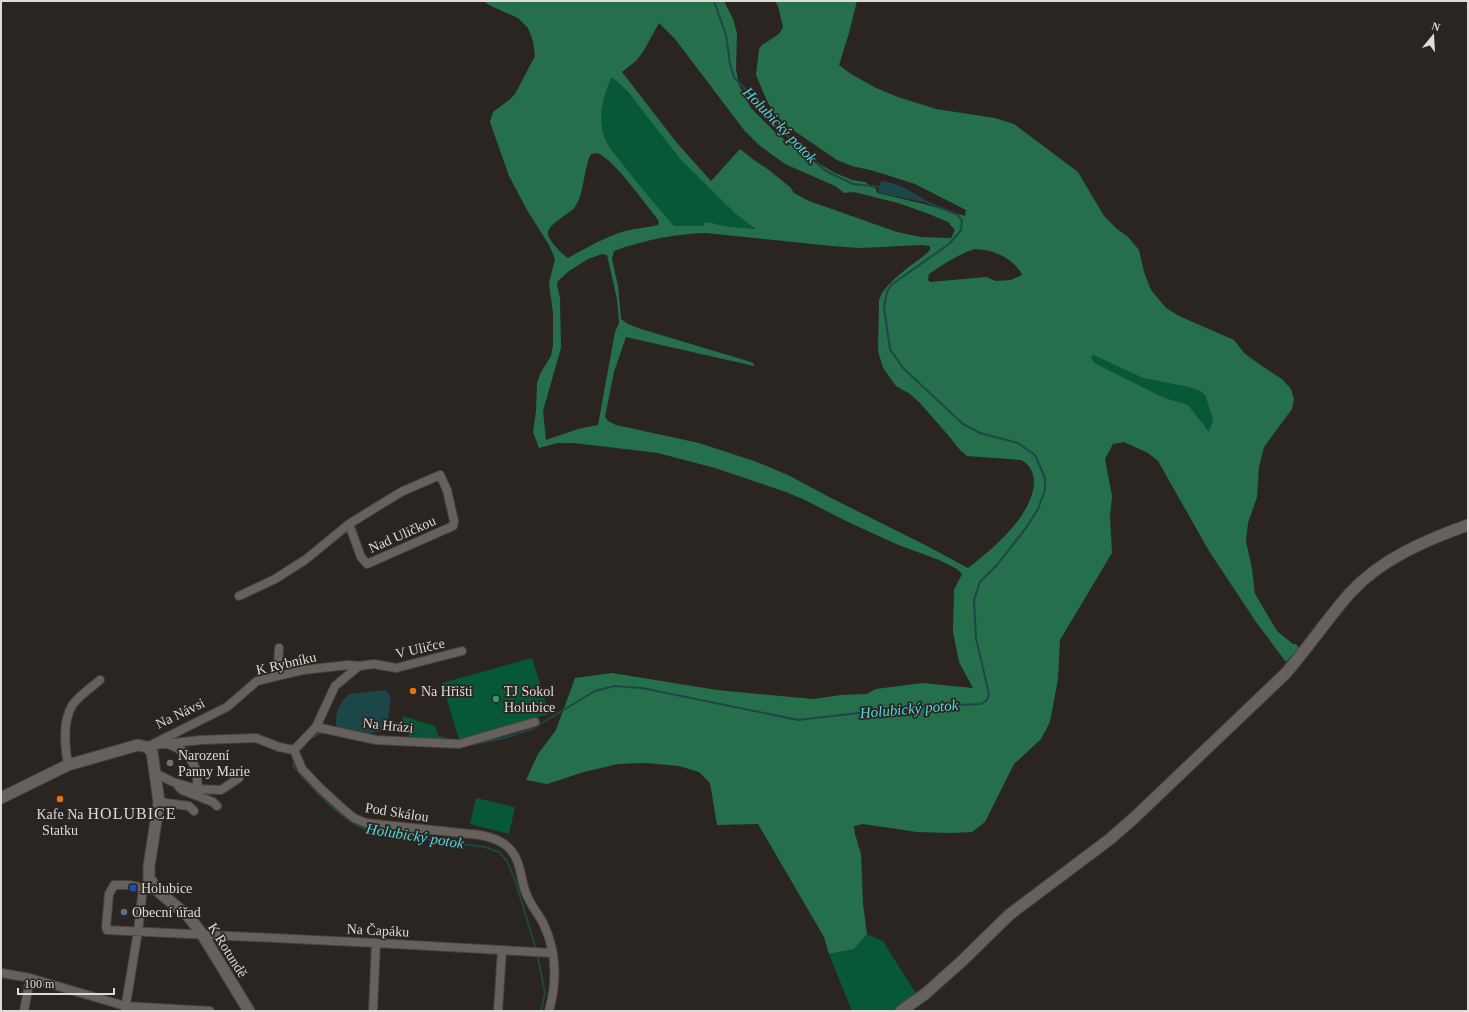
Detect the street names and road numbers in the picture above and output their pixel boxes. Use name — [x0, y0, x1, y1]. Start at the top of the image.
street label: Nad Uličkou — [366, 513, 438, 556]
street label: V Uličce — [394, 636, 446, 661]
street label: K Rybníku — [255, 649, 318, 678]
street label: Na Návsi — [153, 695, 207, 732]
street label: Na Hrázi — [362, 715, 414, 736]
street label: Pod Skálou — [364, 800, 430, 825]
street label: K Rotundě — [205, 920, 250, 980]
street label: Na Čapáku — [346, 920, 410, 940]

